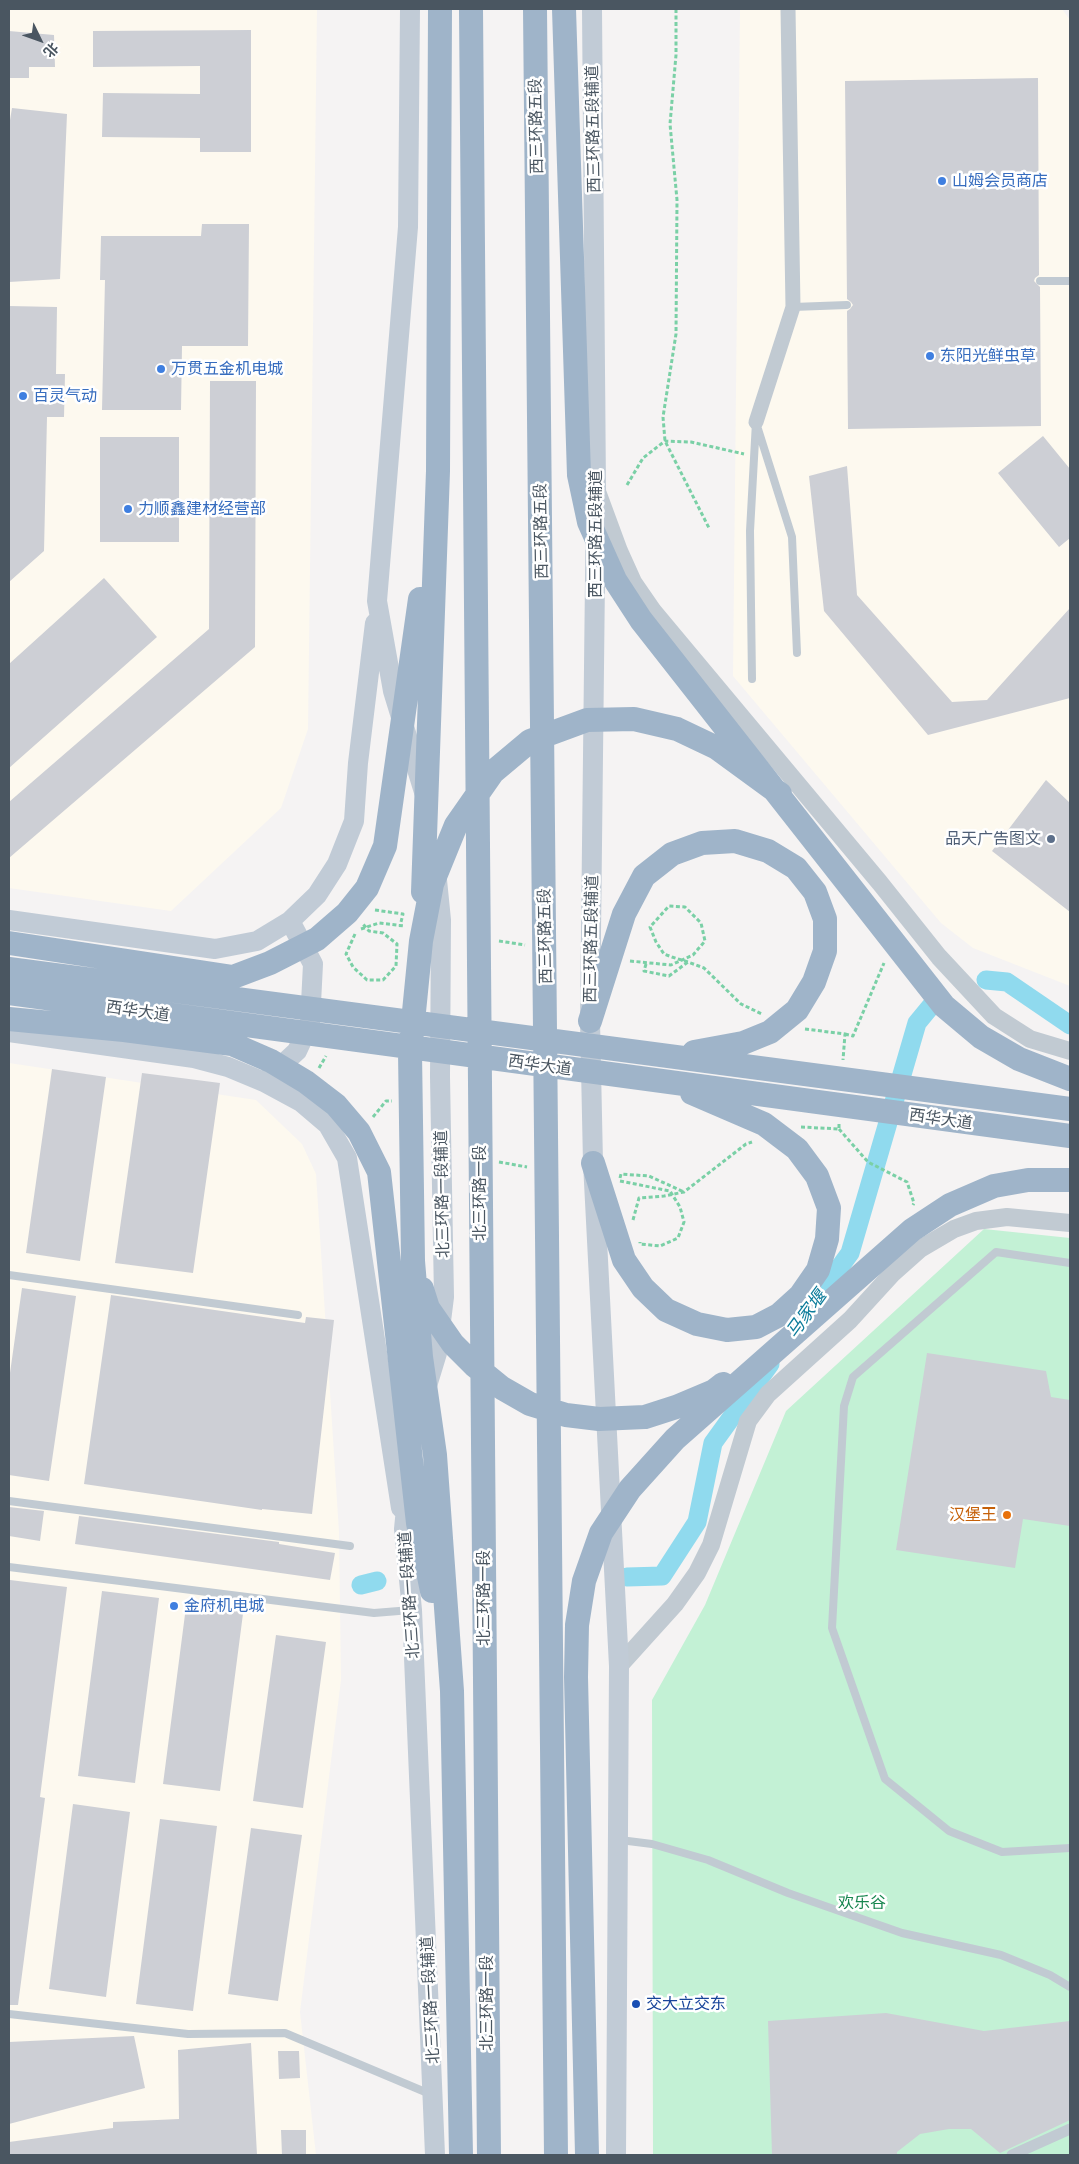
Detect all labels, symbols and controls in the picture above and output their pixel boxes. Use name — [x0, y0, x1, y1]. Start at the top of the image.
north arrow — [15, 15, 65, 65]
text: 北 — [41, 39, 63, 61]
street label: 西三环路五段辅道 — [582, 65, 604, 193]
street label: 西三环路五段 — [526, 78, 546, 174]
place label: 山姆会员商店 — [952, 171, 1048, 191]
marker: 山姆会员商店 — [936, 175, 948, 187]
place label: 东阳光鲜虫草 — [940, 346, 1036, 366]
marker: 东阳光鲜虫草 — [924, 350, 936, 362]
place label: 万贯五金机电城 — [171, 359, 283, 379]
marker: 万贯五金机电城 — [155, 363, 167, 375]
place label: 百灵气动 — [33, 386, 97, 406]
marker: 百灵气动 — [17, 390, 29, 402]
street label: 西三环路五段辅道 — [586, 470, 606, 598]
street label: 西三环路五段 — [531, 483, 551, 579]
place label: 力顺鑫建材经营部 — [138, 499, 266, 519]
marker: 力顺鑫建材经营部 — [122, 503, 134, 515]
place label: 品天广告图文 — [945, 829, 1041, 849]
marker: 品天广告图文 — [1045, 833, 1057, 845]
street label: 西三环路五段辅道 — [580, 875, 602, 1003]
street label: 西三环路五段 — [535, 888, 555, 984]
street label: 西华大道 — [105, 997, 171, 1025]
street label: 西华大道 — [507, 1051, 573, 1079]
street label: 西华大道 — [908, 1105, 974, 1133]
street label: 北三环路一段辅道 — [431, 1130, 453, 1258]
street label: 北三环路一段 — [470, 1145, 490, 1241]
water label: 马家堰 — [781, 1286, 831, 1342]
place label: 汉堡王 — [949, 1505, 997, 1525]
marker: 汉堡王 — [1001, 1509, 1013, 1521]
street label: 北三环路一段辅道 — [395, 1530, 423, 1660]
street label: 北三环路一段 — [474, 1550, 494, 1646]
place label: 金府机电城 — [184, 1596, 264, 1616]
marker: 金府机电城 — [168, 1600, 180, 1612]
park label: 欢乐谷 — [838, 1893, 886, 1913]
street label: 北三环路一段辅道 — [417, 1936, 443, 2064]
street label: 北三环路一段 — [477, 1955, 497, 2051]
place label: 交大立交东 — [646, 1994, 726, 2014]
marker: 交大立交东 — [630, 1998, 642, 2010]

